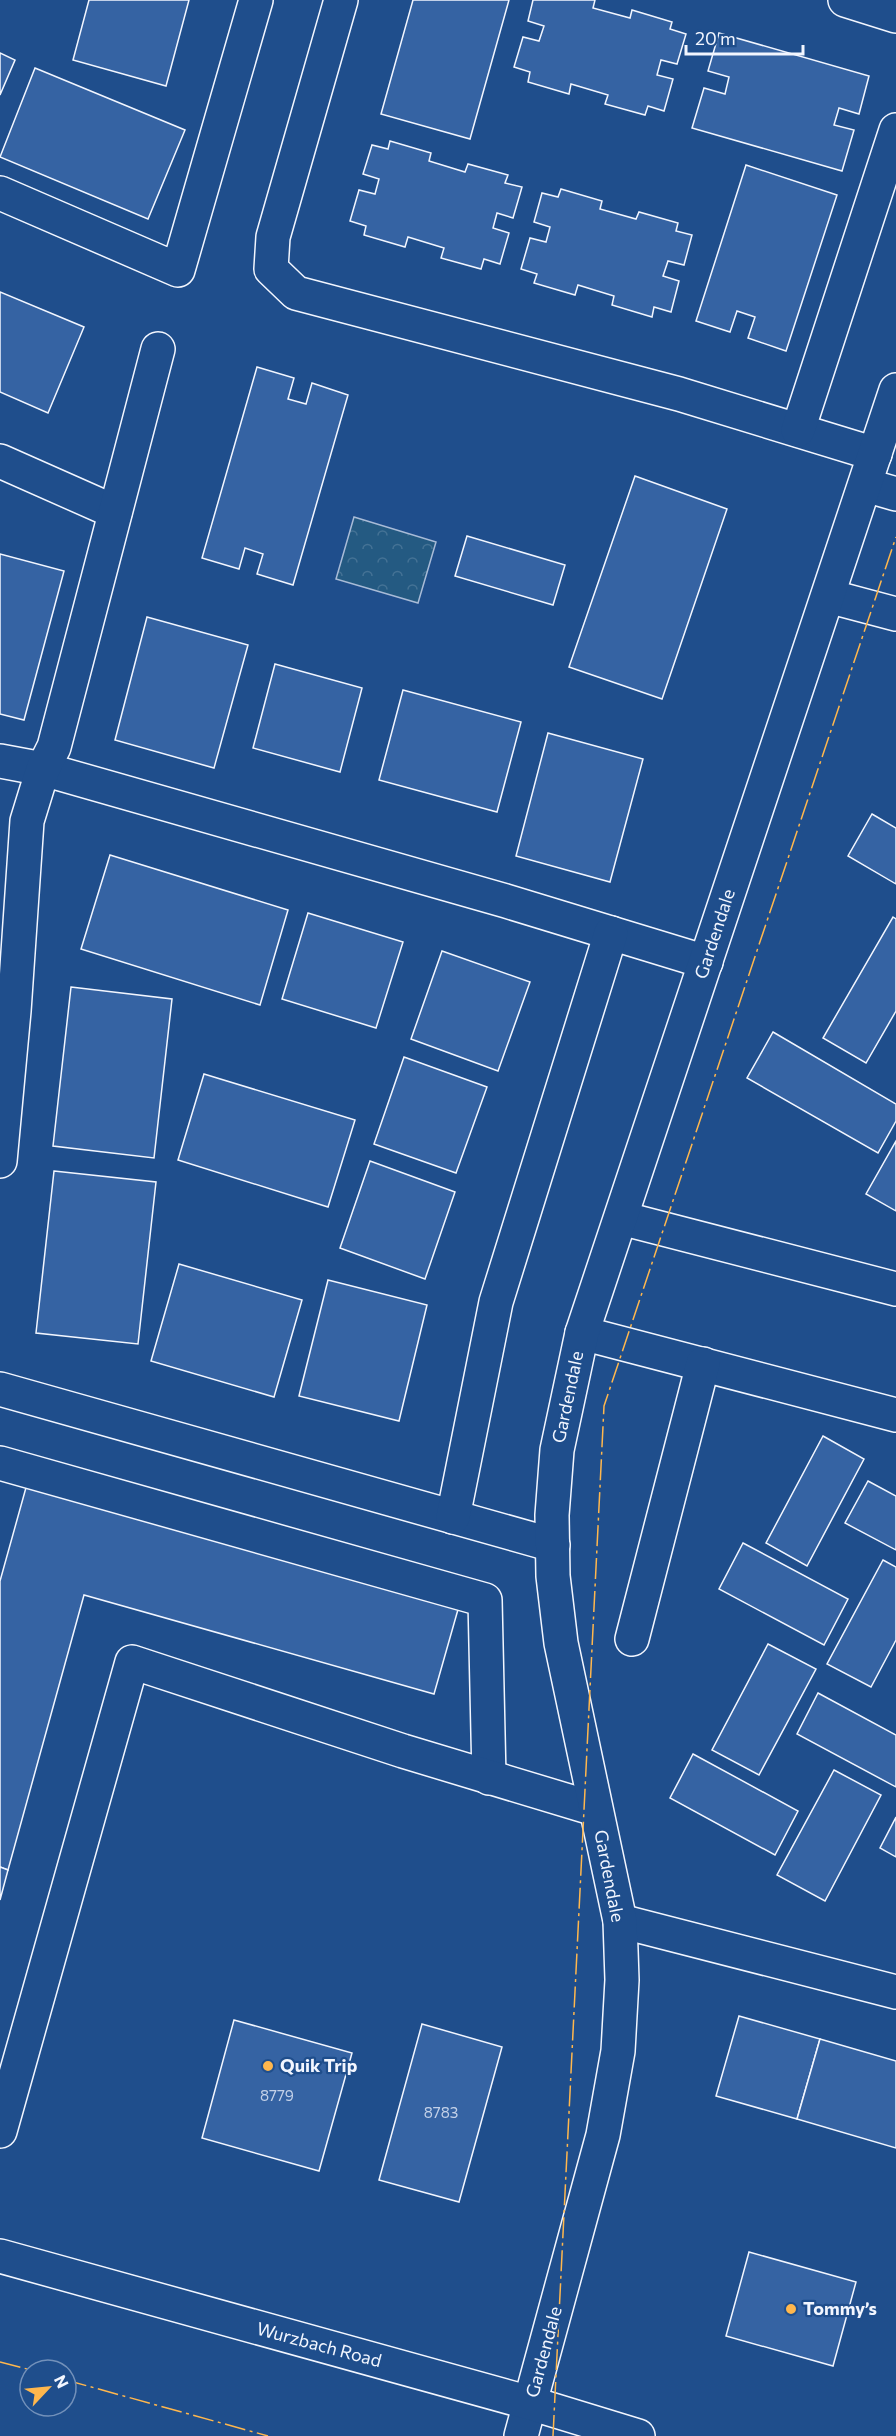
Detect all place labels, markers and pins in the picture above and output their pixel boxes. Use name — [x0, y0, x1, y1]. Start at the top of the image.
place label: Quik Trip — [280, 2054, 358, 2076]
marker: Quik Trip — [261, 2059, 275, 2073]
place label: Tommy’s — [803, 2297, 877, 2319]
marker: Tommy’s — [784, 2302, 798, 2316]

